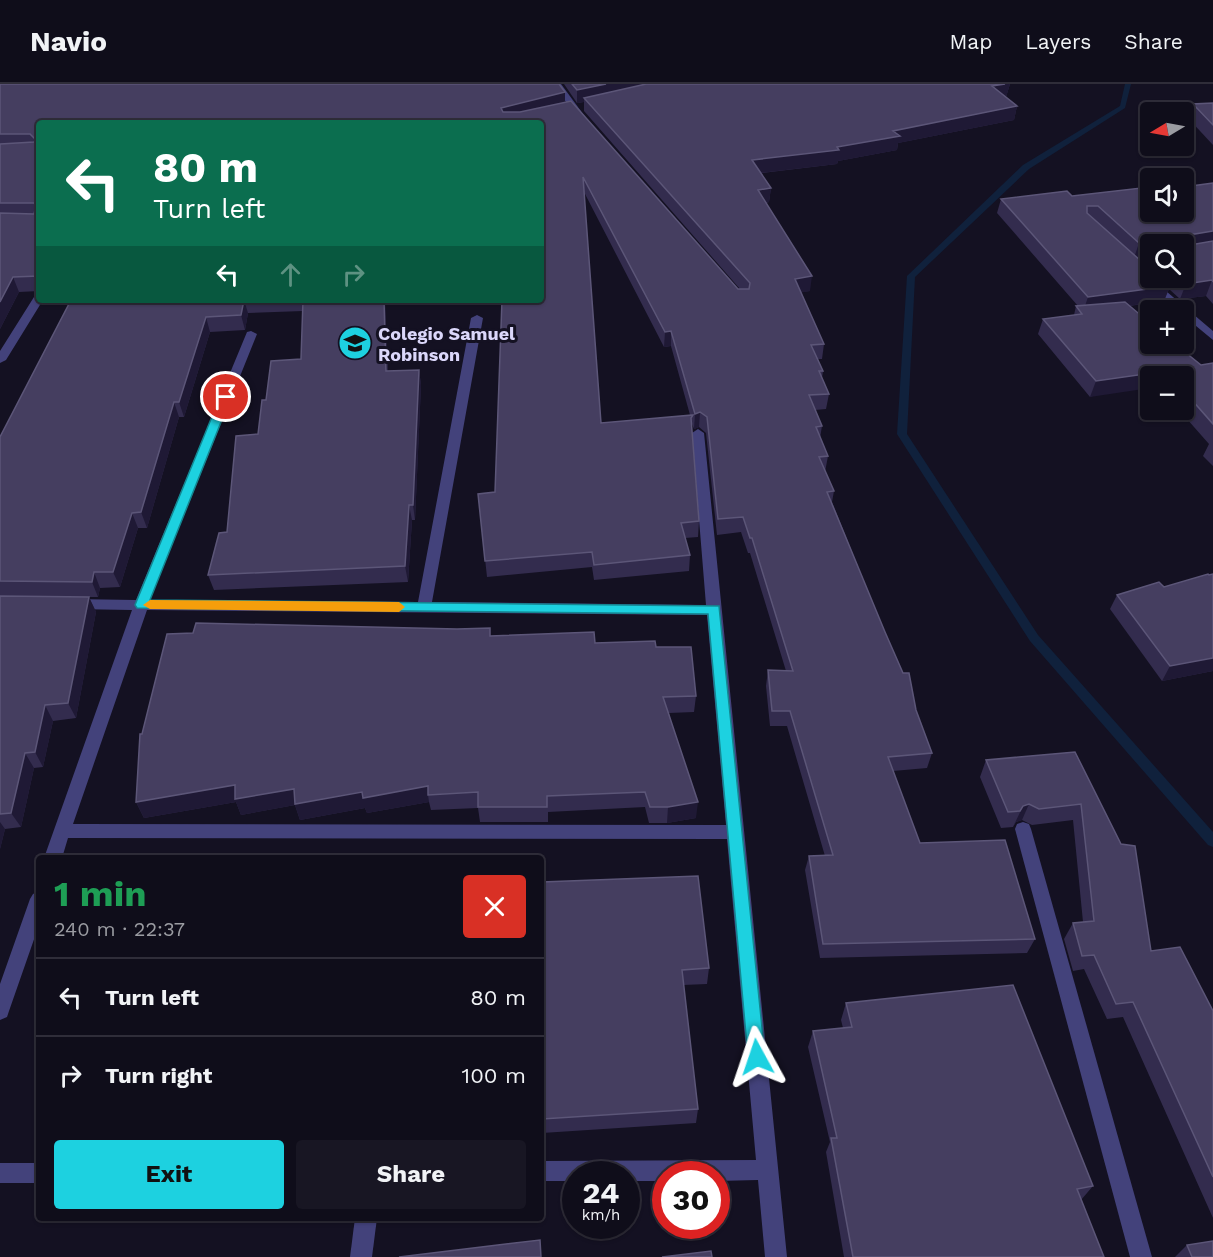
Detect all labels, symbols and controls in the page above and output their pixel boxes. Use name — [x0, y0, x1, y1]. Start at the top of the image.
text: Navio — [30, 25, 107, 58]
text: Map — [949, 29, 992, 54]
text: Layers — [1025, 29, 1091, 54]
text: Share — [1124, 29, 1183, 54]
north arrow — [1140, 102, 1194, 156]
map controls — [1140, 102, 1194, 420]
text: 80 m — [153, 143, 258, 192]
icon: left — [54, 144, 132, 222]
button: sound — [1140, 168, 1194, 222]
text: Turn left — [153, 193, 265, 225]
button: search — [1140, 234, 1194, 288]
icon: left — [211, 258, 244, 291]
icon: ahead — [274, 258, 307, 291]
icon: right — [337, 258, 370, 291]
button: + — [1140, 300, 1194, 354]
place label: Colegio Samuel Robinson — [378, 323, 515, 365]
school or university icon: Colegio Samuel Robinson — [337, 325, 373, 361]
button: − — [1140, 366, 1194, 420]
pin — [200, 371, 251, 422]
icon: arrive — [209, 380, 242, 413]
text: 1 min — [54, 873, 146, 915]
button: close — [463, 875, 526, 938]
text: 240 m · 22:37 — [54, 917, 185, 941]
icon: left — [54, 981, 87, 1014]
text: Turn left — [105, 985, 199, 1010]
text: 80 m — [470, 985, 526, 1010]
position arrow — [725, 1025, 789, 1089]
icon: right — [54, 1059, 87, 1092]
text: Turn right — [105, 1063, 212, 1088]
text: 100 m — [462, 1063, 526, 1088]
button: Exit — [54, 1140, 284, 1209]
button: Share — [296, 1140, 526, 1209]
speed limit sign: 30 — [652, 1161, 730, 1239]
text: 24 — [583, 1175, 619, 1210]
text: km/h — [582, 1206, 620, 1224]

